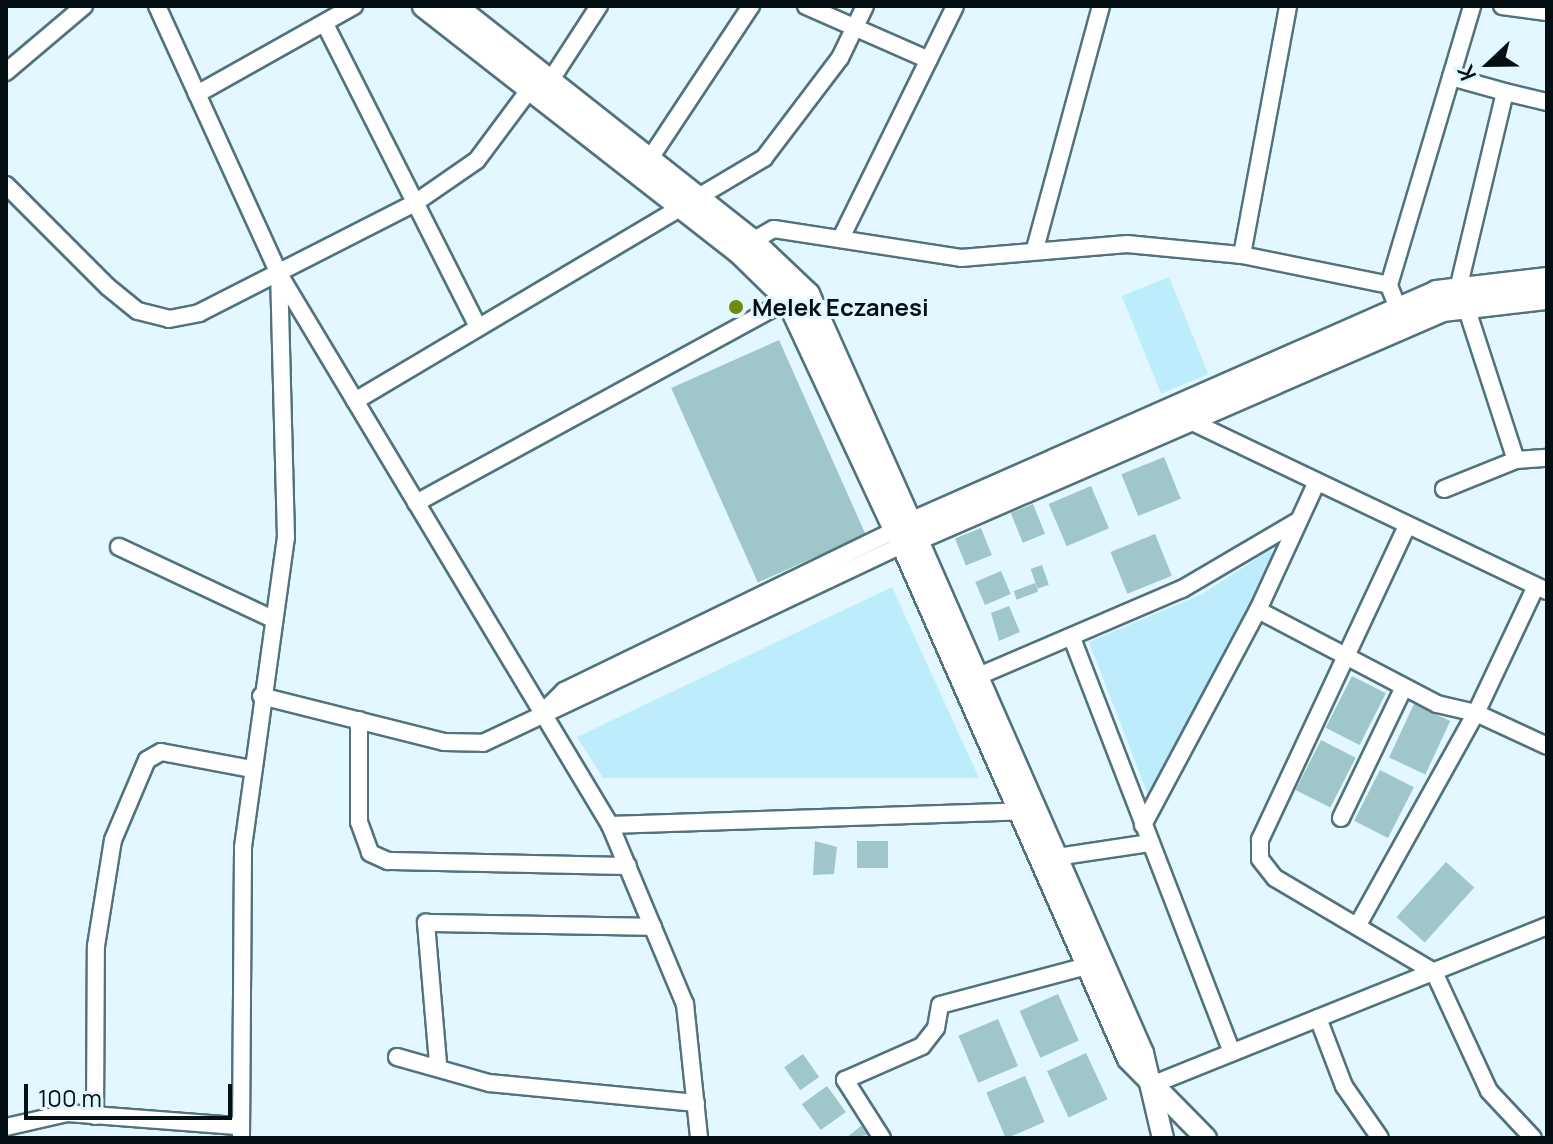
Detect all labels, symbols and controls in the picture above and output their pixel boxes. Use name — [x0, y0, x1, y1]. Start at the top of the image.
north arrow — [1449, 24, 1529, 104]
text: K — [1450, 61, 1483, 85]
place label: Melek Eczanesi — [752, 293, 929, 321]
marker: Melek Eczanesi — [727, 298, 745, 316]
scale bar — [28, 1068, 236, 1118]
text: 100 m — [38, 1081, 102, 1114]

